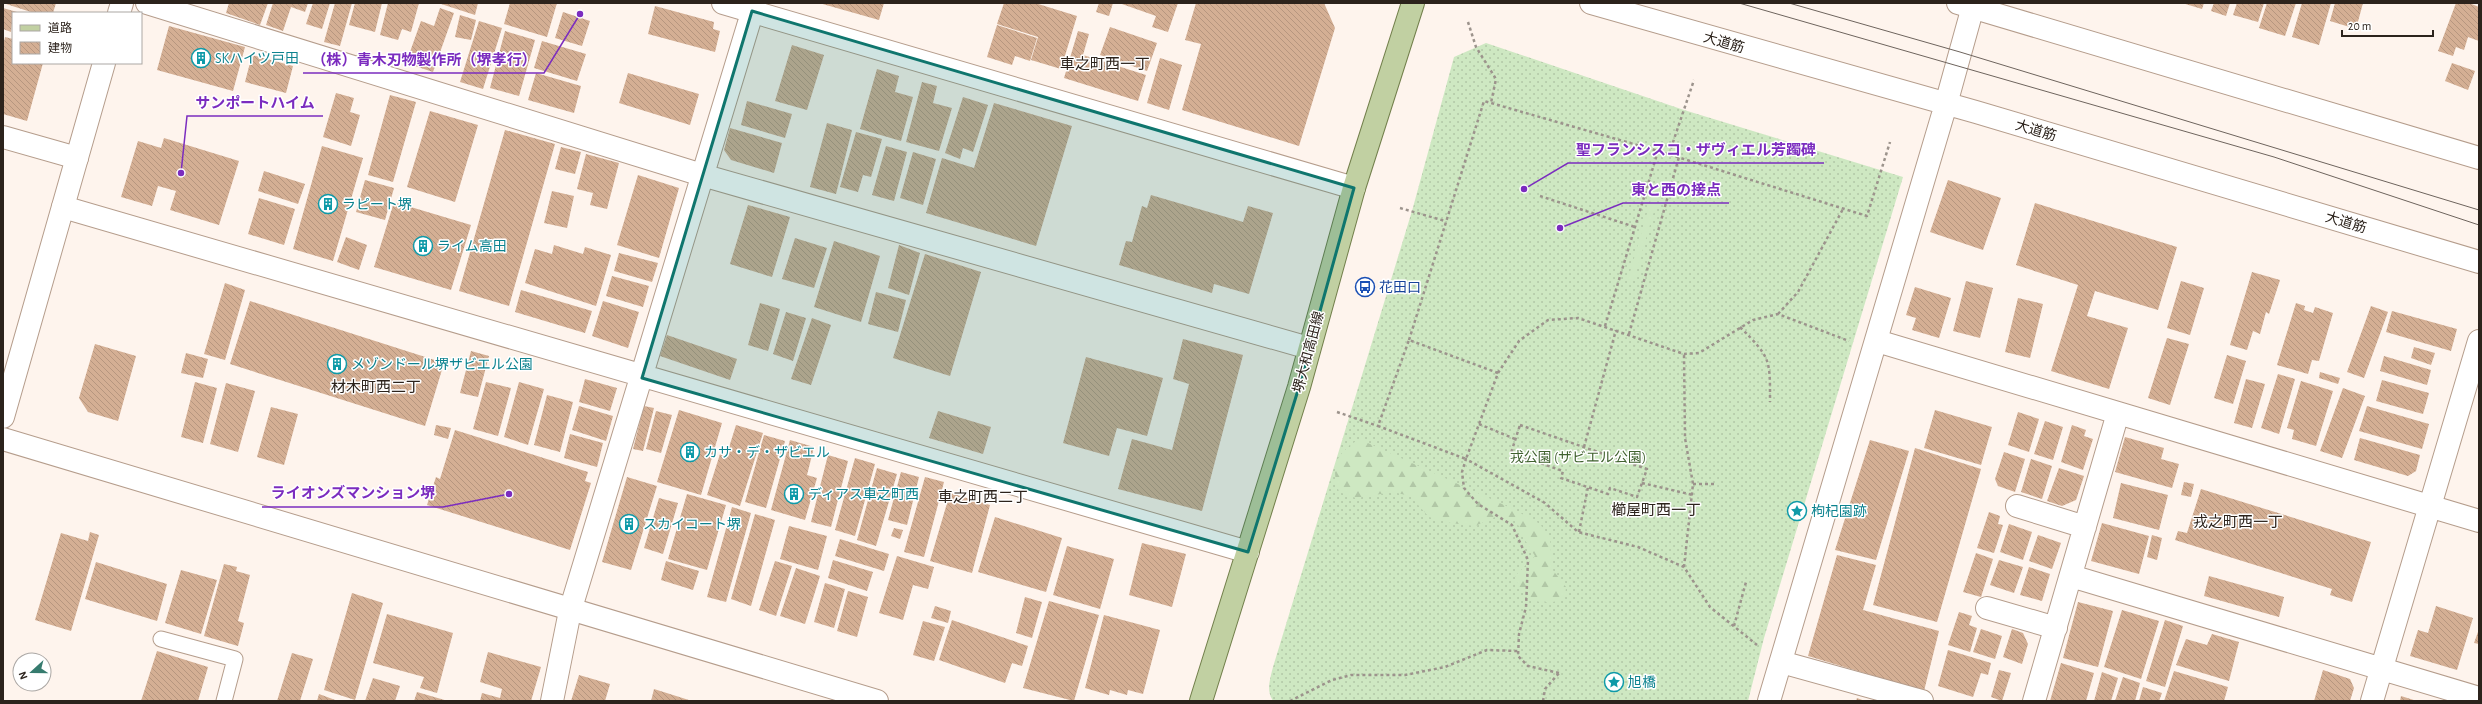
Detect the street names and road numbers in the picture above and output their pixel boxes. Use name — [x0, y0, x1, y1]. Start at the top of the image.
street label: 大道筋 — [1702, 29, 1746, 55]
street label: 大道筋 — [2014, 116, 2058, 144]
street label: 大道筋 — [2324, 208, 2368, 236]
street label: 堺大和高田線 — [1290, 310, 1327, 395]

